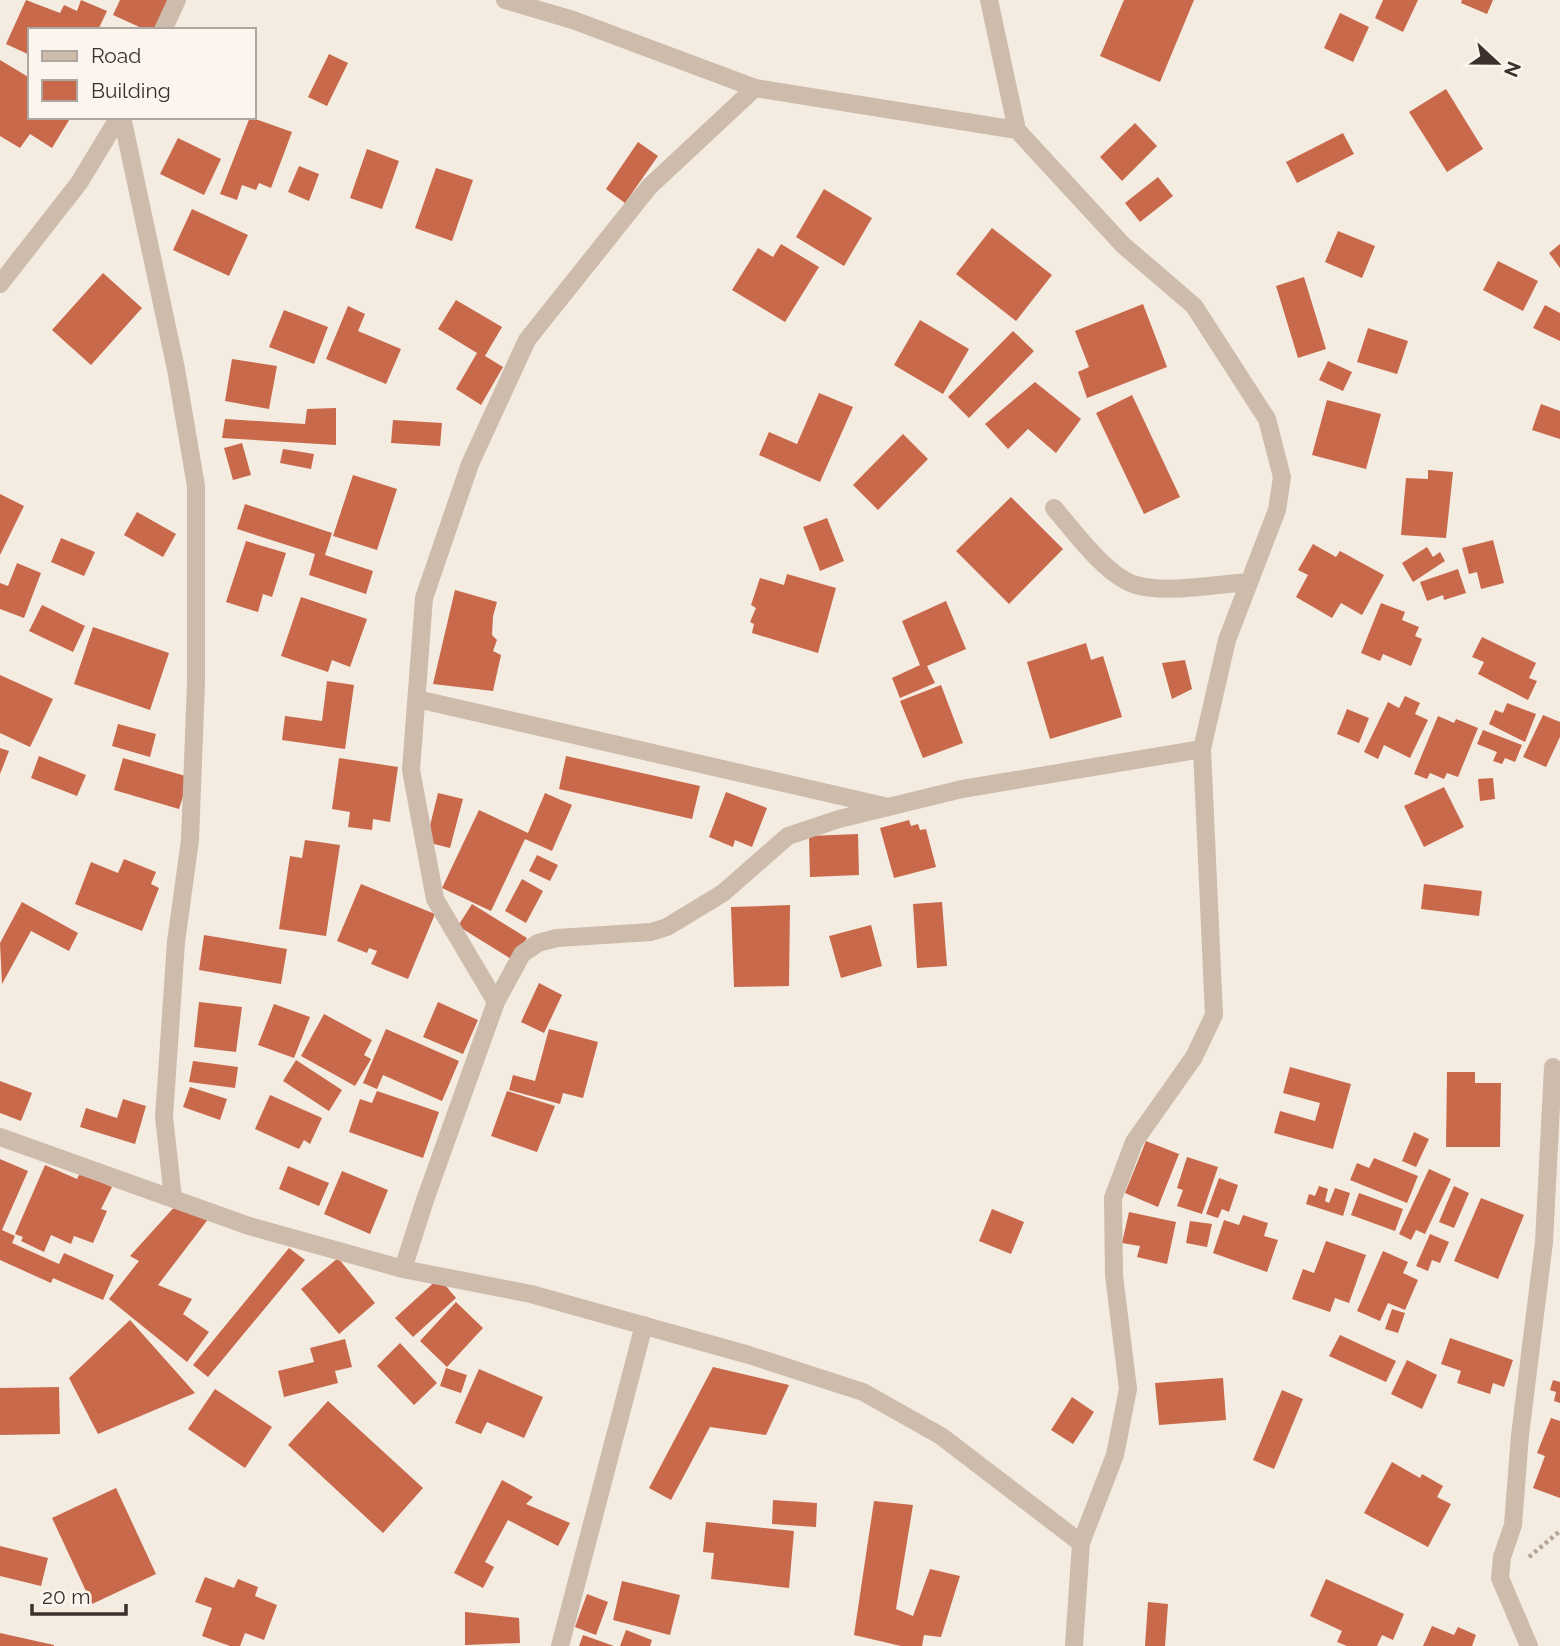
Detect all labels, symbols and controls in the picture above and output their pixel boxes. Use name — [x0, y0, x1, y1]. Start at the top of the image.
legend — [28, 28, 256, 119]
north arrow — [1462, 28, 1532, 98]
text: Road — [91, 43, 141, 68]
text: N — [1500, 59, 1526, 80]
text: Building — [91, 78, 171, 103]
scale bar — [32, 1572, 126, 1616]
text: 20 m — [42, 1584, 90, 1609]

